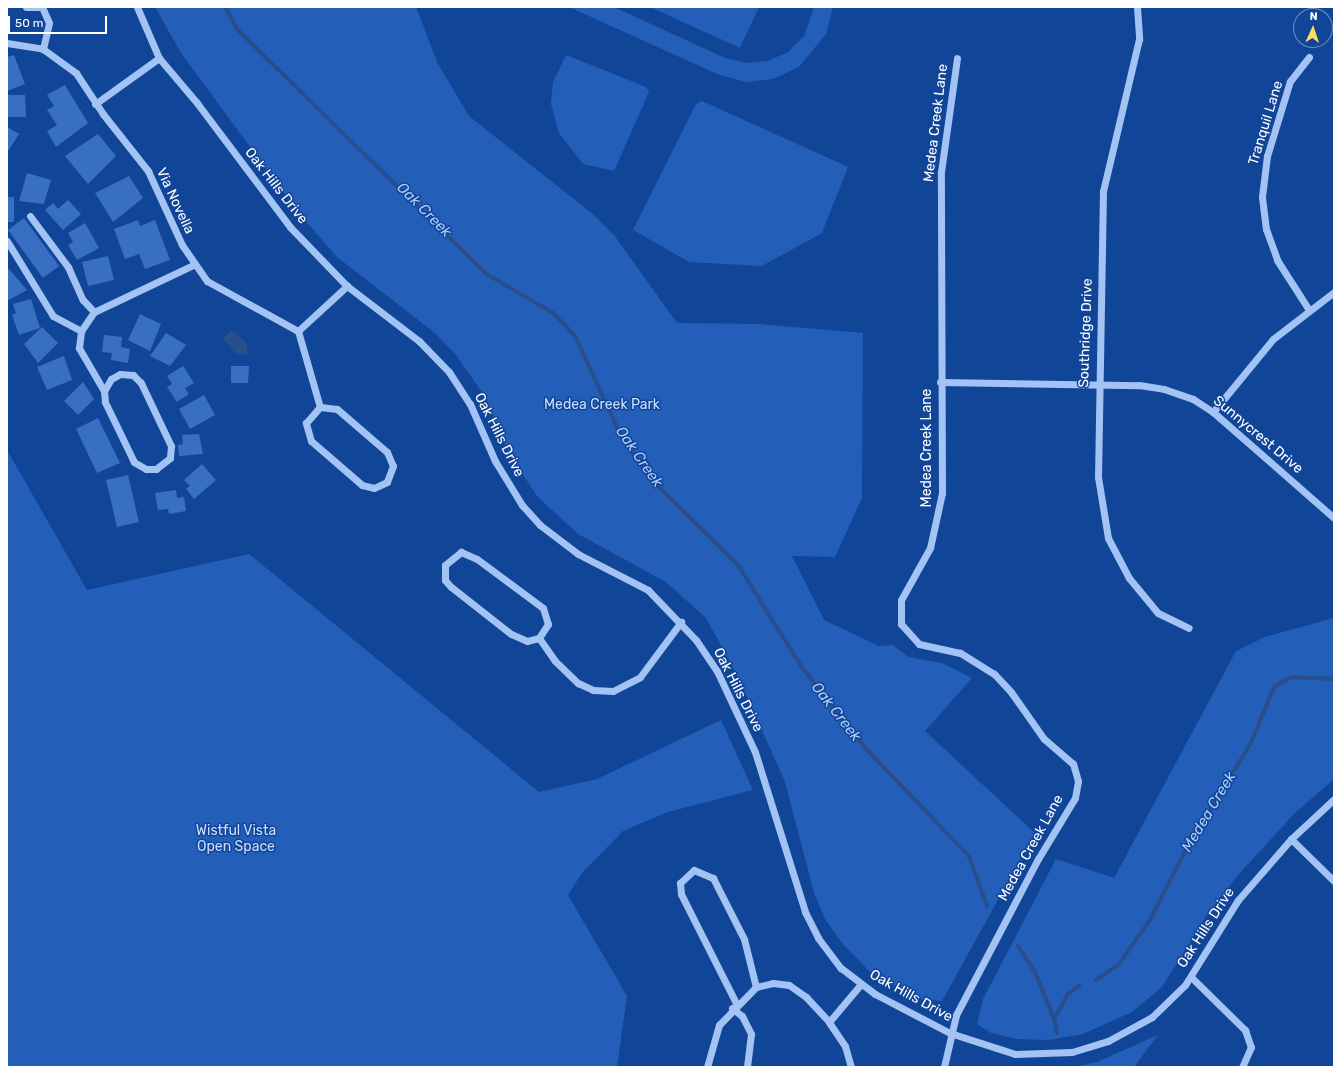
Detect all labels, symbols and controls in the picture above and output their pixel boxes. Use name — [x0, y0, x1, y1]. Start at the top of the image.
scale bar — [10, 8, 109, 34]
north arrow — [1293, 8, 1333, 48]
text: N — [1309, 10, 1318, 23]
text: 50 m — [15, 16, 43, 30]
street label: Medea Creek Lane — [920, 63, 952, 183]
street label: Tranquil Lane — [1245, 79, 1287, 167]
street label: Oak Hills Drive — [241, 144, 311, 228]
street label: Via Novella — [152, 165, 198, 237]
water label: Oak Creek — [393, 179, 455, 241]
street label: Southridge Drive — [1076, 278, 1096, 388]
street label: Medea Creek Lane — [919, 388, 935, 508]
street label: Oak Hills Drive — [471, 390, 527, 480]
street label: Sunnycrest Drive — [1210, 393, 1306, 477]
park label: Medea Creek Park — [544, 397, 660, 413]
water label: Oak Creek — [611, 423, 667, 491]
street label: Oak Hills Drive — [710, 645, 766, 735]
water label: Oak Creek — [807, 679, 865, 745]
water label: Medea Creek — [1178, 769, 1240, 855]
street label: Medea Creek Lane — [995, 792, 1067, 904]
park label: Wistful Vista Open Space — [196, 823, 276, 856]
street label: Oak Hills Drive — [1174, 885, 1238, 971]
street label: Oak Hills Drive — [867, 966, 955, 1026]

